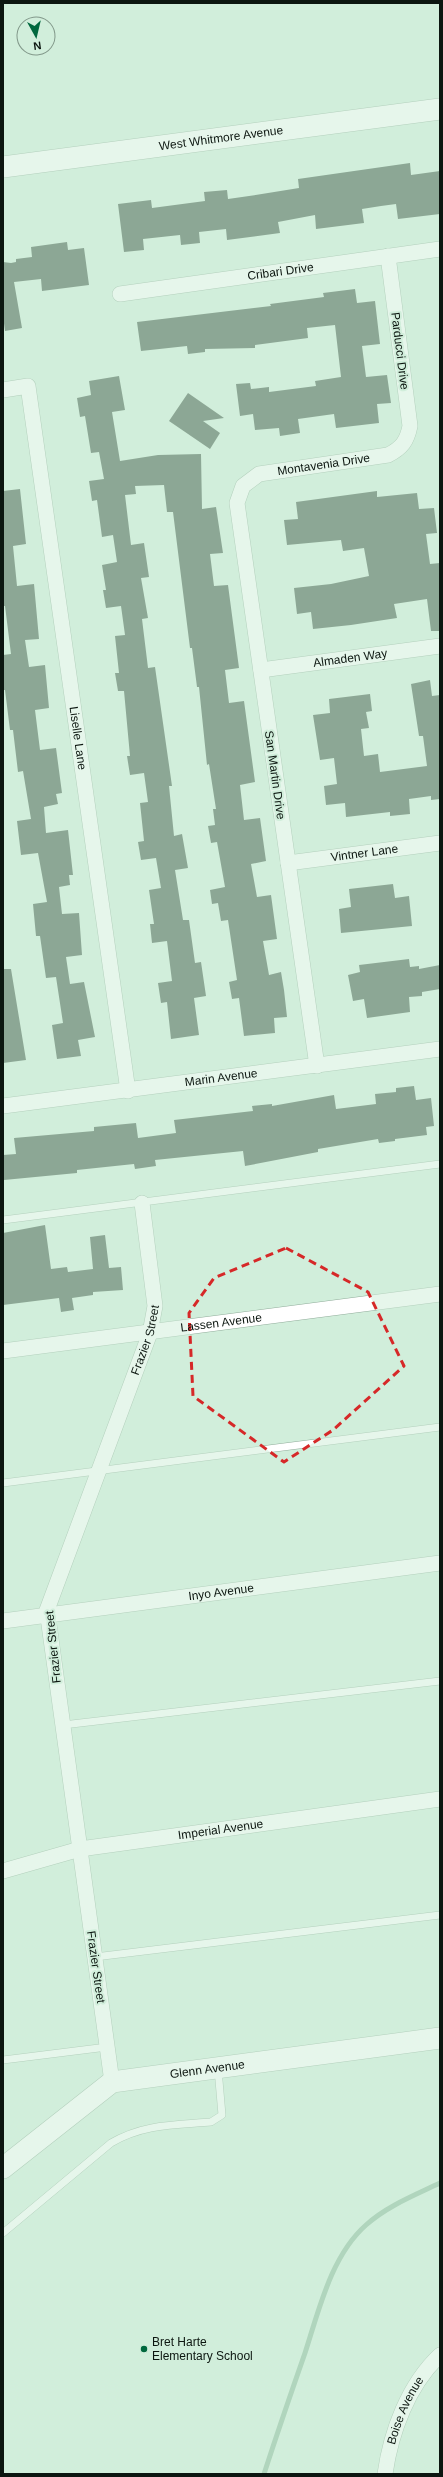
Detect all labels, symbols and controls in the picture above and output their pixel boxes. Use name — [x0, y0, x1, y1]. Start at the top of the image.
north arrow — [16, 16, 56, 56]
text: N — [33, 39, 42, 52]
street label: West Whitmore Avenue — [158, 123, 284, 153]
street label: Cribari Drive — [246, 260, 315, 283]
street label: Parducci Drive — [388, 311, 412, 391]
street label: Montavenia Drive — [276, 451, 371, 478]
street label: Almaden Way — [312, 646, 388, 670]
street label: Liselle Lane — [67, 705, 89, 771]
street label: San Martin Drive — [262, 730, 288, 821]
street label: Vintner Lane — [330, 842, 399, 864]
street label: Marin Avenue — [184, 1066, 259, 1089]
street label: Frazier Street — [128, 1303, 162, 1377]
street label: Lassen Avenue — [180, 1310, 263, 1335]
street label: Inyo Avenue — [187, 1581, 255, 1603]
street label: Frazier Street — [42, 1609, 64, 1684]
street label: Imperial Avenue — [177, 1817, 264, 1842]
street label: Frazier Street — [84, 1930, 108, 2005]
street label: Glenn Avenue — [169, 2057, 246, 2081]
place label: Bret Harte Elementary School — [152, 2335, 253, 2363]
marker: Bret Harte Elementary School — [139, 2344, 149, 2354]
street label: Boise Avenue — [384, 2373, 427, 2446]

